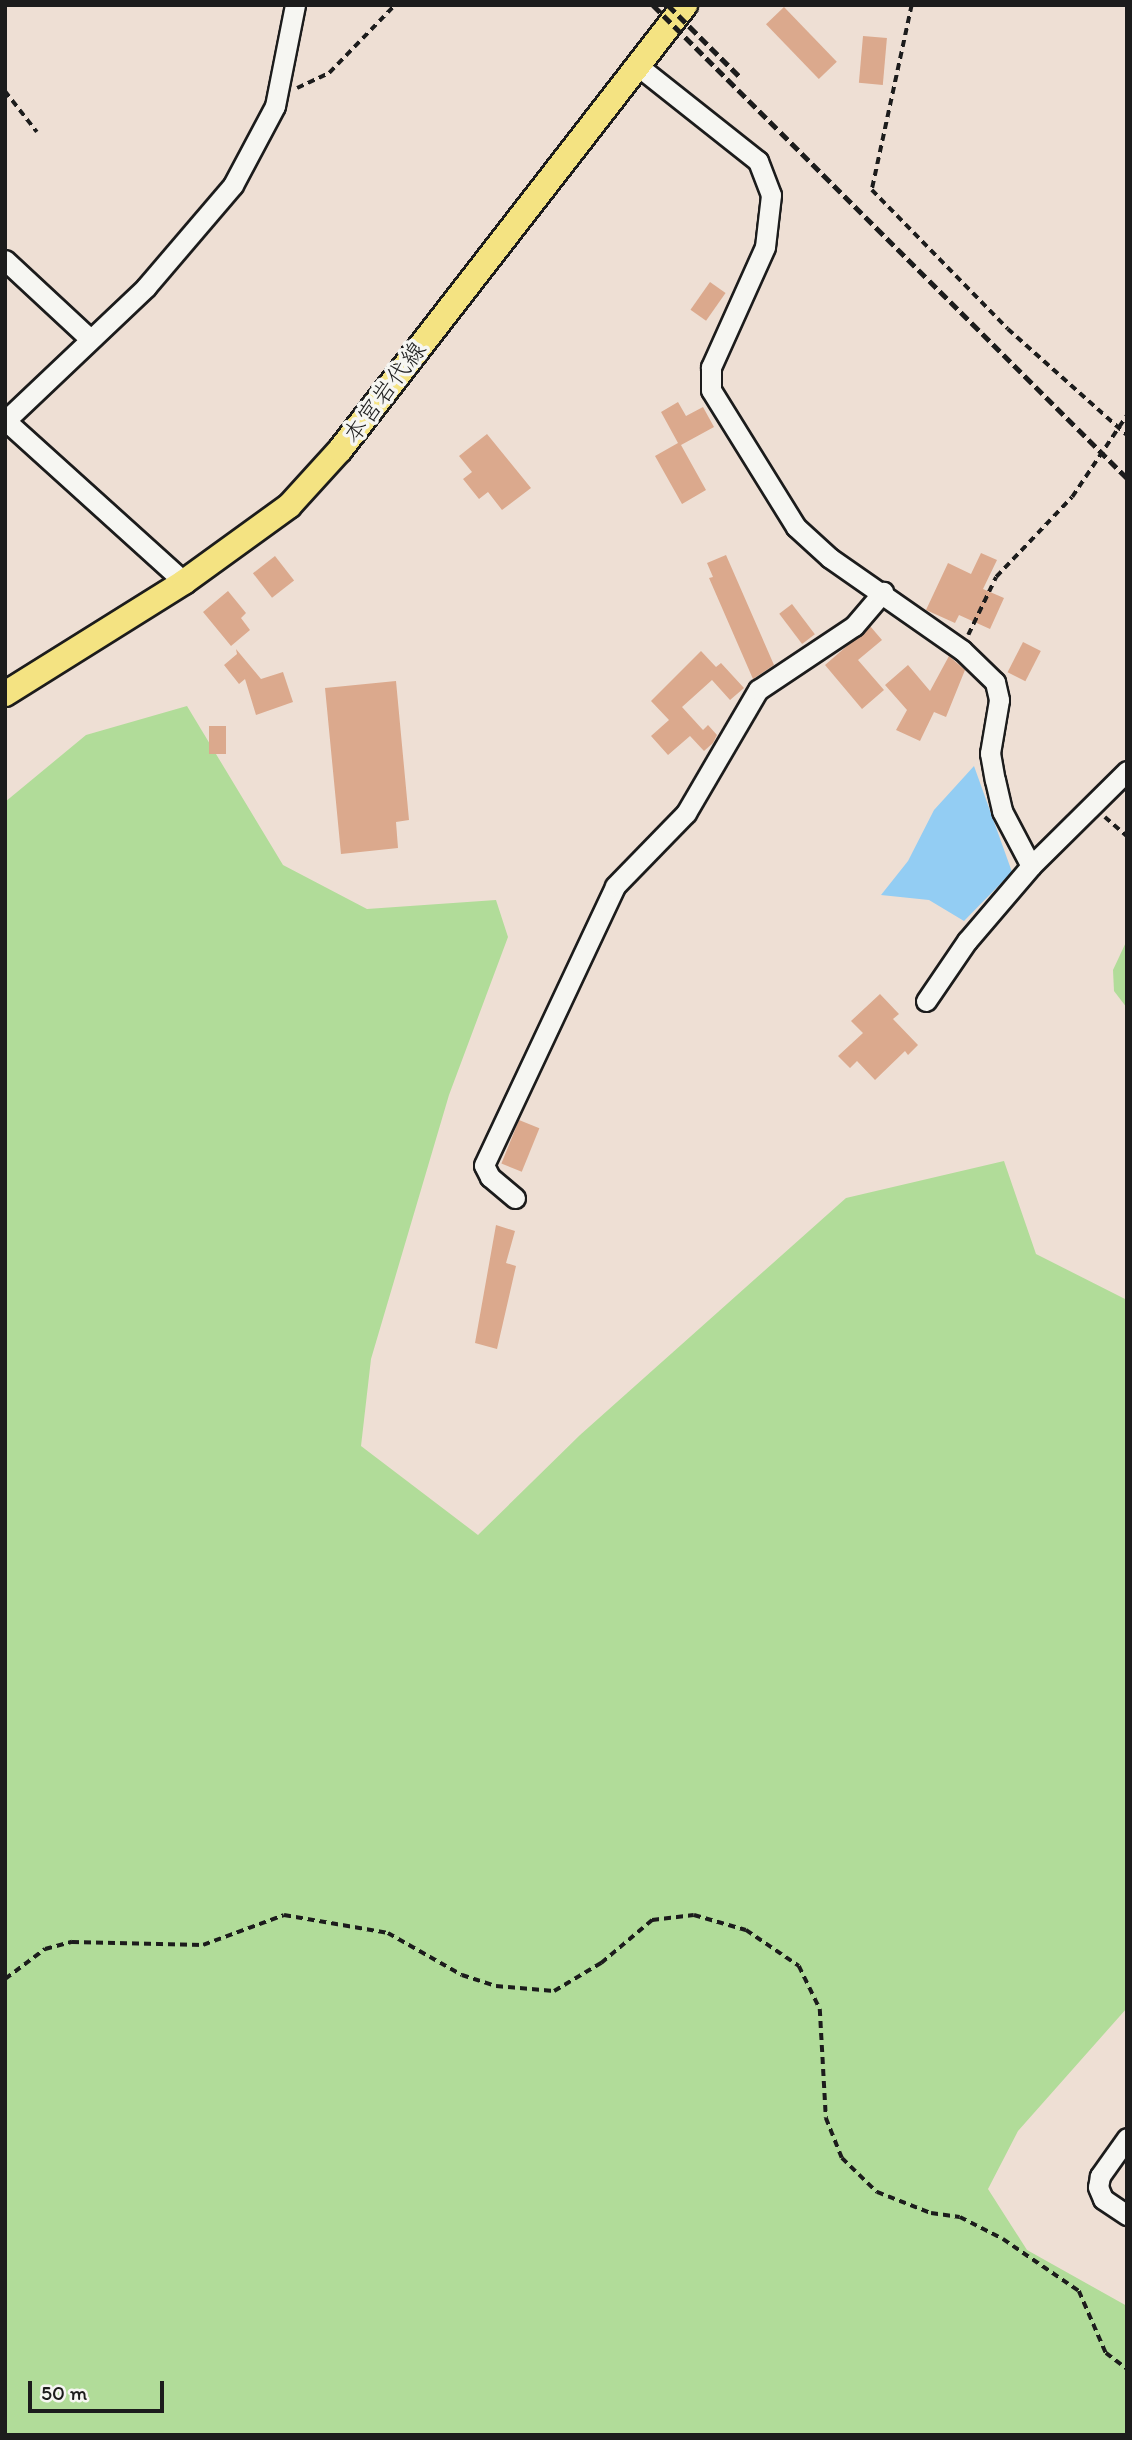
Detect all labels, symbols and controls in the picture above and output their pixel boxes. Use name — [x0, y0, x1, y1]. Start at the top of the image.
street label: 本宮岩代線 — [336, 335, 432, 449]
scale bar — [32, 2366, 168, 2410]
text: 50 m — [41, 2380, 87, 2405]

